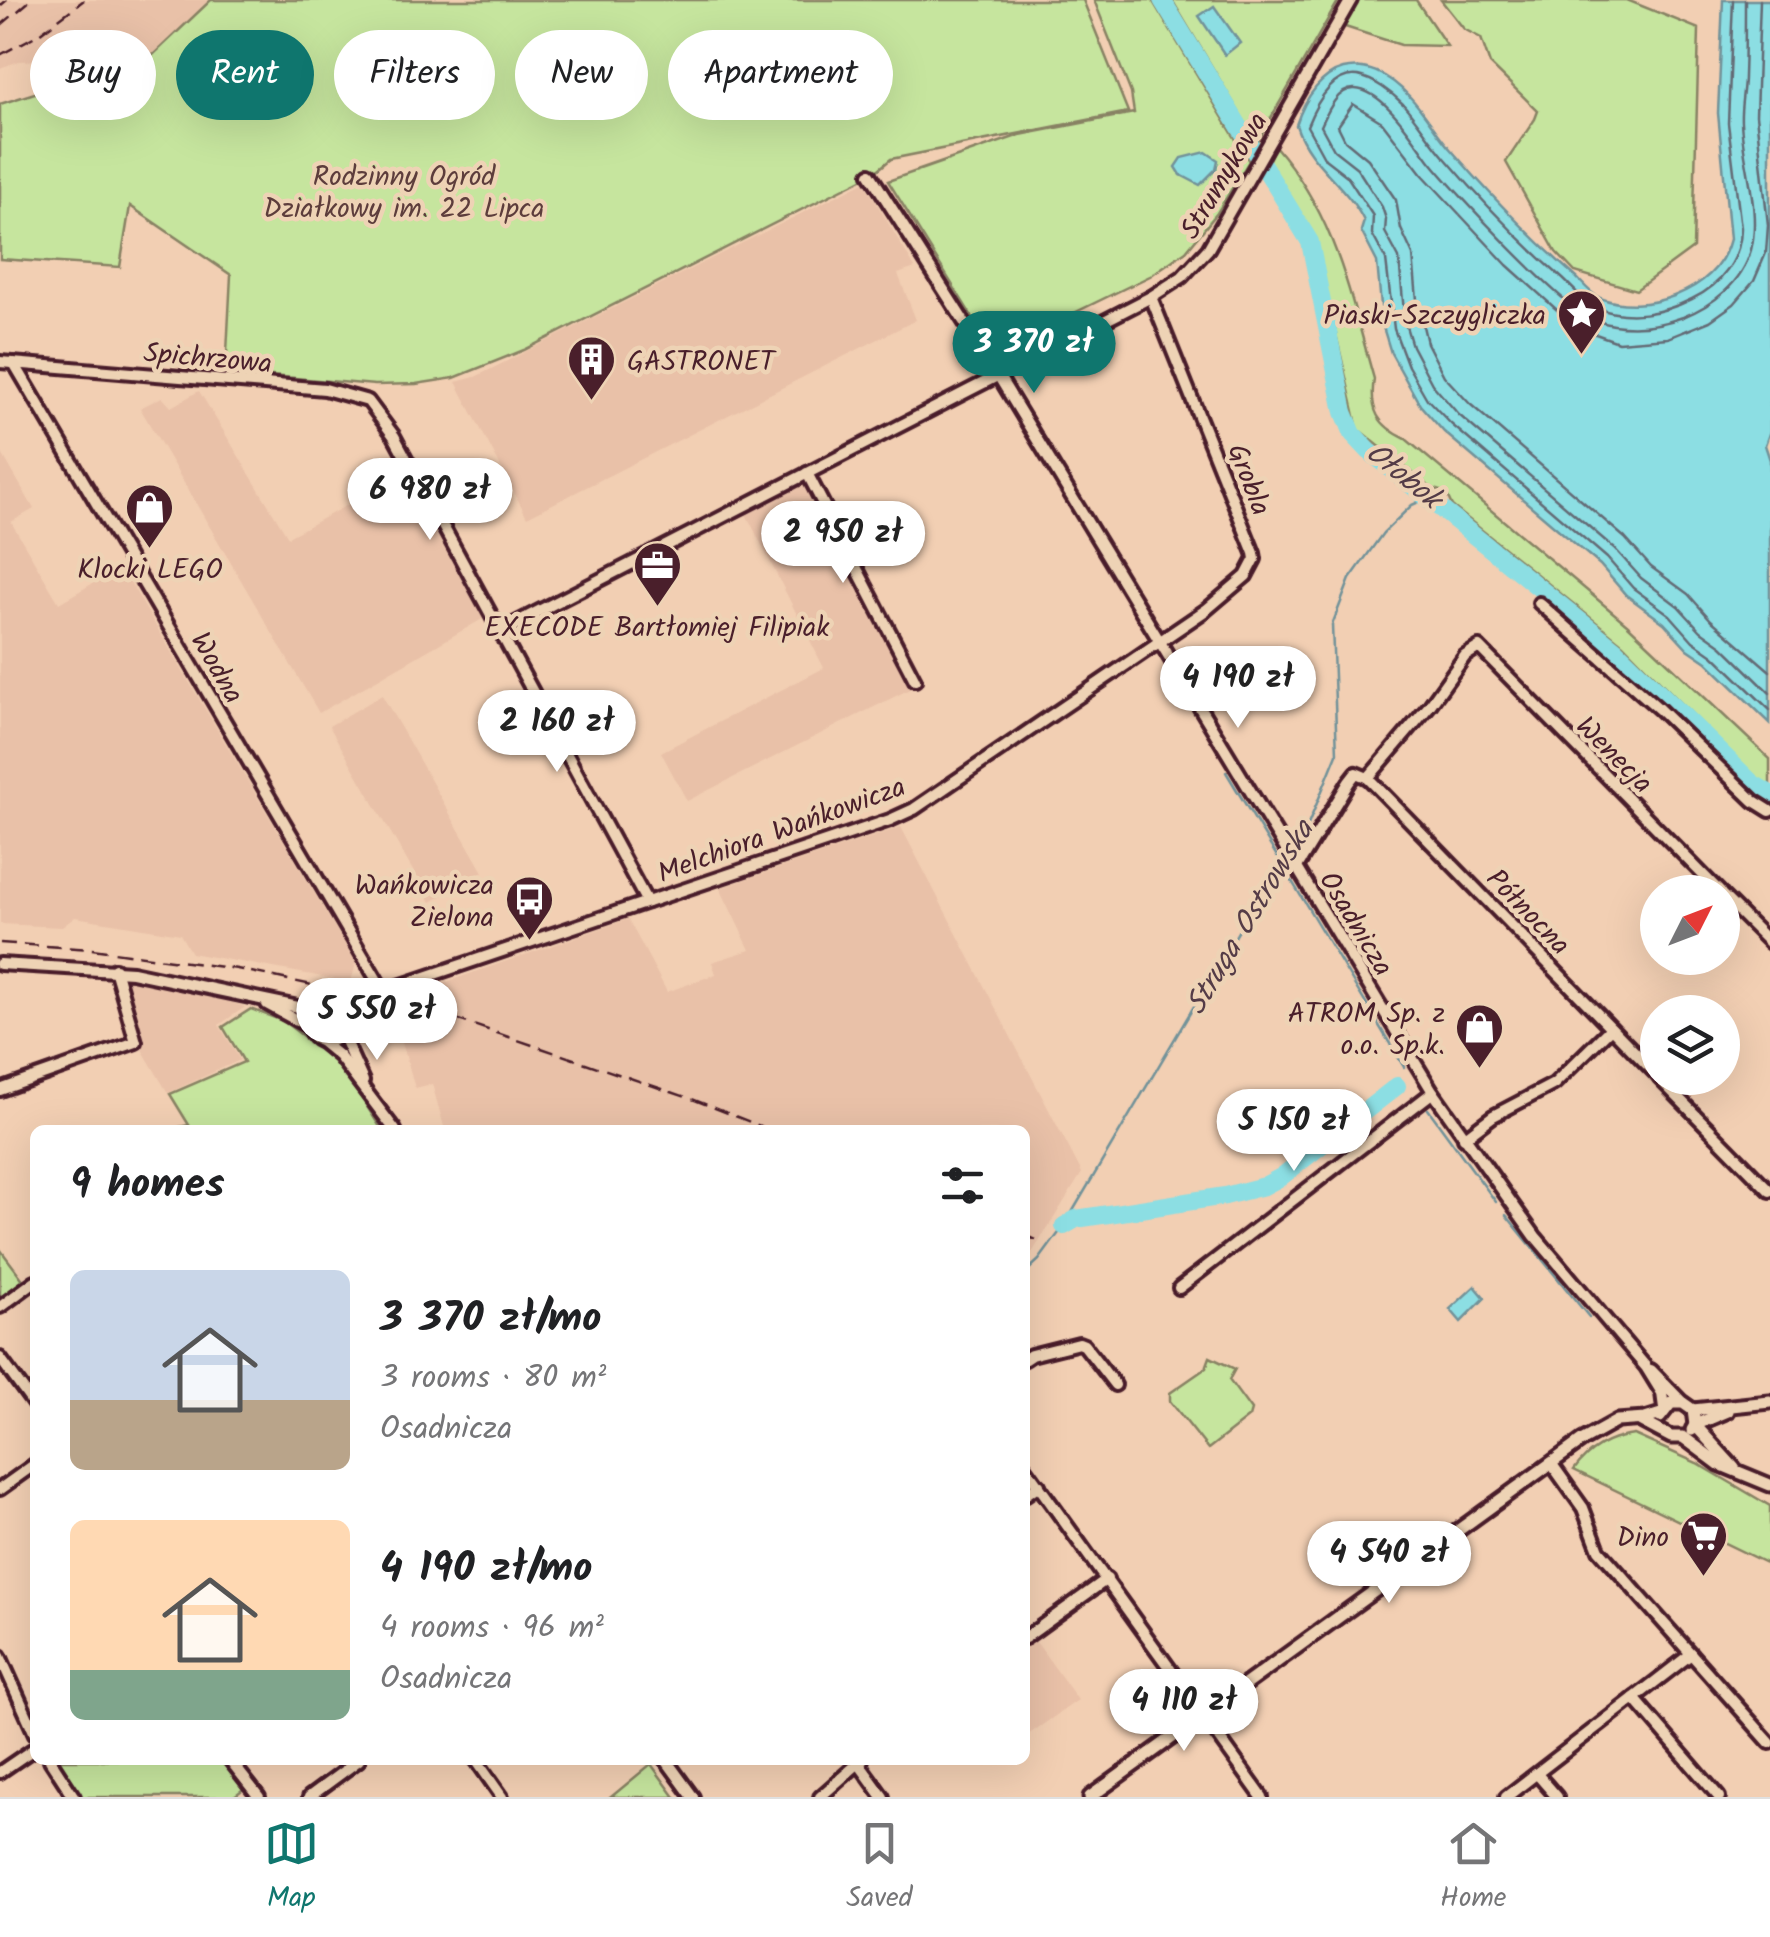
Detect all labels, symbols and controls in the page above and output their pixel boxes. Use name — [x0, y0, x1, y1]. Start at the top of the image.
chip: Buy — [30, 30, 156, 120]
chip: Rent — [176, 30, 314, 120]
chip: Filters — [334, 30, 495, 120]
chip: New — [515, 30, 648, 120]
chip: Apartment — [668, 30, 893, 120]
street label: Strumykowa — [1169, 104, 1281, 249]
park label: Rodzinny Ogród Działkowy im. 22 Lipca — [264, 155, 544, 232]
place icon: Piaski-Szczygliczka — [1555, 288, 1607, 356]
place label: Piaski-Szczygliczka — [1323, 294, 1546, 339]
pin: 3 370 zł — [931, 311, 1137, 396]
text: 3 370 zł — [975, 318, 1093, 369]
street label: Spichrzowa — [142, 331, 274, 388]
building icon: GASTRONET — [566, 334, 618, 402]
place label: GASTRONET — [627, 340, 777, 385]
water label: Ołobok — [1354, 431, 1454, 525]
street label: Grobla — [1213, 437, 1282, 522]
pin: 6 980 zł — [327, 458, 533, 543]
text: 6 980 zł — [369, 465, 491, 516]
shop icon: Klocki LEGO — [124, 482, 176, 550]
pin: 2 950 zł — [740, 501, 946, 586]
text: 2 950 zł — [783, 508, 903, 559]
office icon: EXECODE Bartłomiej Filipiak — [631, 540, 683, 608]
place label: Klocki LEGO — [77, 548, 223, 593]
place label: EXECODE Bartłomiej Filipiak — [485, 606, 830, 651]
street label: Wodna — [177, 624, 254, 713]
pin: 4 190 zł — [1135, 646, 1341, 731]
text: 4 190 zł — [1182, 653, 1294, 704]
pin: 2 160 zł — [454, 690, 660, 775]
text: 2 160 zł — [500, 697, 614, 748]
street label: Wenecja — [1564, 706, 1663, 805]
street label: Melchiora Wańkowicza — [651, 766, 912, 897]
water label: Struga Ostrowska — [1174, 810, 1329, 1025]
street label: Północna — [1474, 859, 1580, 967]
street label: Osadnicza — [1306, 863, 1404, 985]
place label: Wańkowicza Zielona — [355, 864, 494, 941]
bus stop icon: Wańkowicza Zielona — [503, 874, 555, 942]
north arrow — [1640, 875, 1740, 975]
map controls — [1640, 875, 1740, 1095]
pin: 5 550 zł — [274, 978, 480, 1063]
text: 5 550 zł — [318, 985, 436, 1036]
place label: ATROM Sp. z o.o. Sp.k. — [1288, 992, 1445, 1069]
button: layers — [1640, 995, 1740, 1095]
shop icon: ATROM Sp. z o.o. Sp.k. — [1454, 1002, 1506, 1070]
pin: 5 150 zł — [1191, 1089, 1397, 1174]
text: 5 150 zł — [1239, 1096, 1349, 1147]
text: 9 homes — [70, 1152, 225, 1219]
icon: filters — [935, 1158, 990, 1213]
text: 3 370 zł/mo — [380, 1286, 601, 1353]
icon: home — [150, 1310, 270, 1430]
text: 3 rooms · 80 m² — [380, 1353, 606, 1404]
text: Osadnicza — [380, 1404, 512, 1455]
supermarket icon: Dino — [1678, 1510, 1730, 1578]
place label: Dino — [1617, 1516, 1669, 1561]
pin: 4 540 zł — [1286, 1521, 1492, 1606]
text: 4 540 zł — [1329, 1528, 1449, 1579]
text: 4 190 zł/mo — [380, 1536, 592, 1603]
icon: home — [150, 1560, 270, 1680]
text: 4 rooms · 96 m² — [380, 1603, 604, 1654]
text: Osadnicza — [380, 1654, 512, 1705]
pin: 4 110 zł — [1081, 1669, 1287, 1754]
text: 4 110 zł — [1131, 1676, 1237, 1727]
tab: Map — [264, 1816, 319, 1921]
tab: Saved — [846, 1816, 913, 1921]
tab: Home — [1440, 1816, 1506, 1921]

